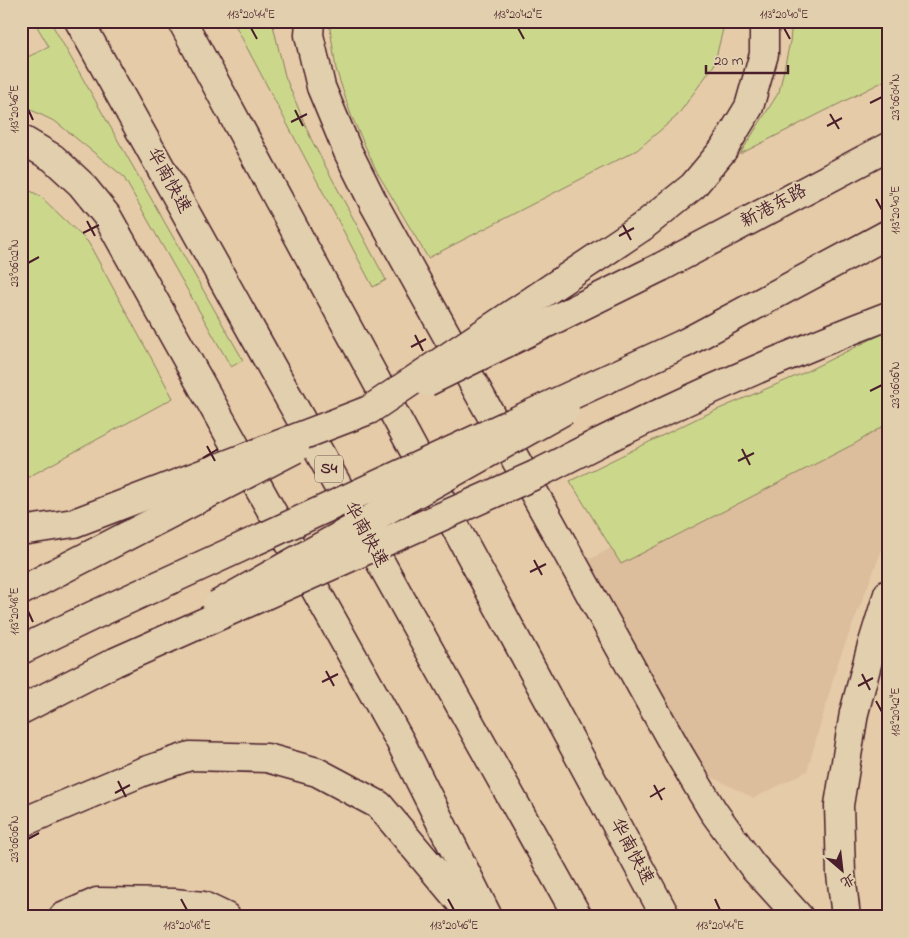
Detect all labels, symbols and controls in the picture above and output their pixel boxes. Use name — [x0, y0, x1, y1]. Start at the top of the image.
text: 113°20'44"E — [227, 6, 275, 24]
text: 113°20'42"E — [493, 6, 543, 24]
text: 113°20'40"E — [760, 6, 808, 24]
scale bar — [706, 42, 789, 74]
text: 20 m — [714, 50, 744, 72]
text: 23°06'04"N — [887, 74, 905, 120]
text: 113°20'46"E — [6, 85, 24, 133]
street label: 华南快速 — [139, 143, 197, 219]
street label: 新港东路 — [736, 179, 812, 235]
text: 113°20'40"E — [887, 186, 905, 234]
text: 23°06'02"N — [6, 239, 24, 287]
text: 23°06'06"N — [887, 361, 905, 409]
road number: S4 — [315, 456, 343, 482]
street label: 华南快速 — [336, 497, 394, 573]
text: 113°20'48"E — [6, 587, 24, 635]
text: 113°20'42"E — [887, 687, 905, 737]
street label: 华南快速 — [603, 814, 659, 890]
text: 23°06'06"N — [6, 815, 24, 863]
north arrow — [816, 846, 866, 896]
text: 北 — [836, 868, 859, 893]
text: 113°20'48"E — [163, 917, 211, 935]
text: 113°20'46"E — [430, 917, 478, 935]
text: 113°20'44"E — [696, 917, 744, 935]

